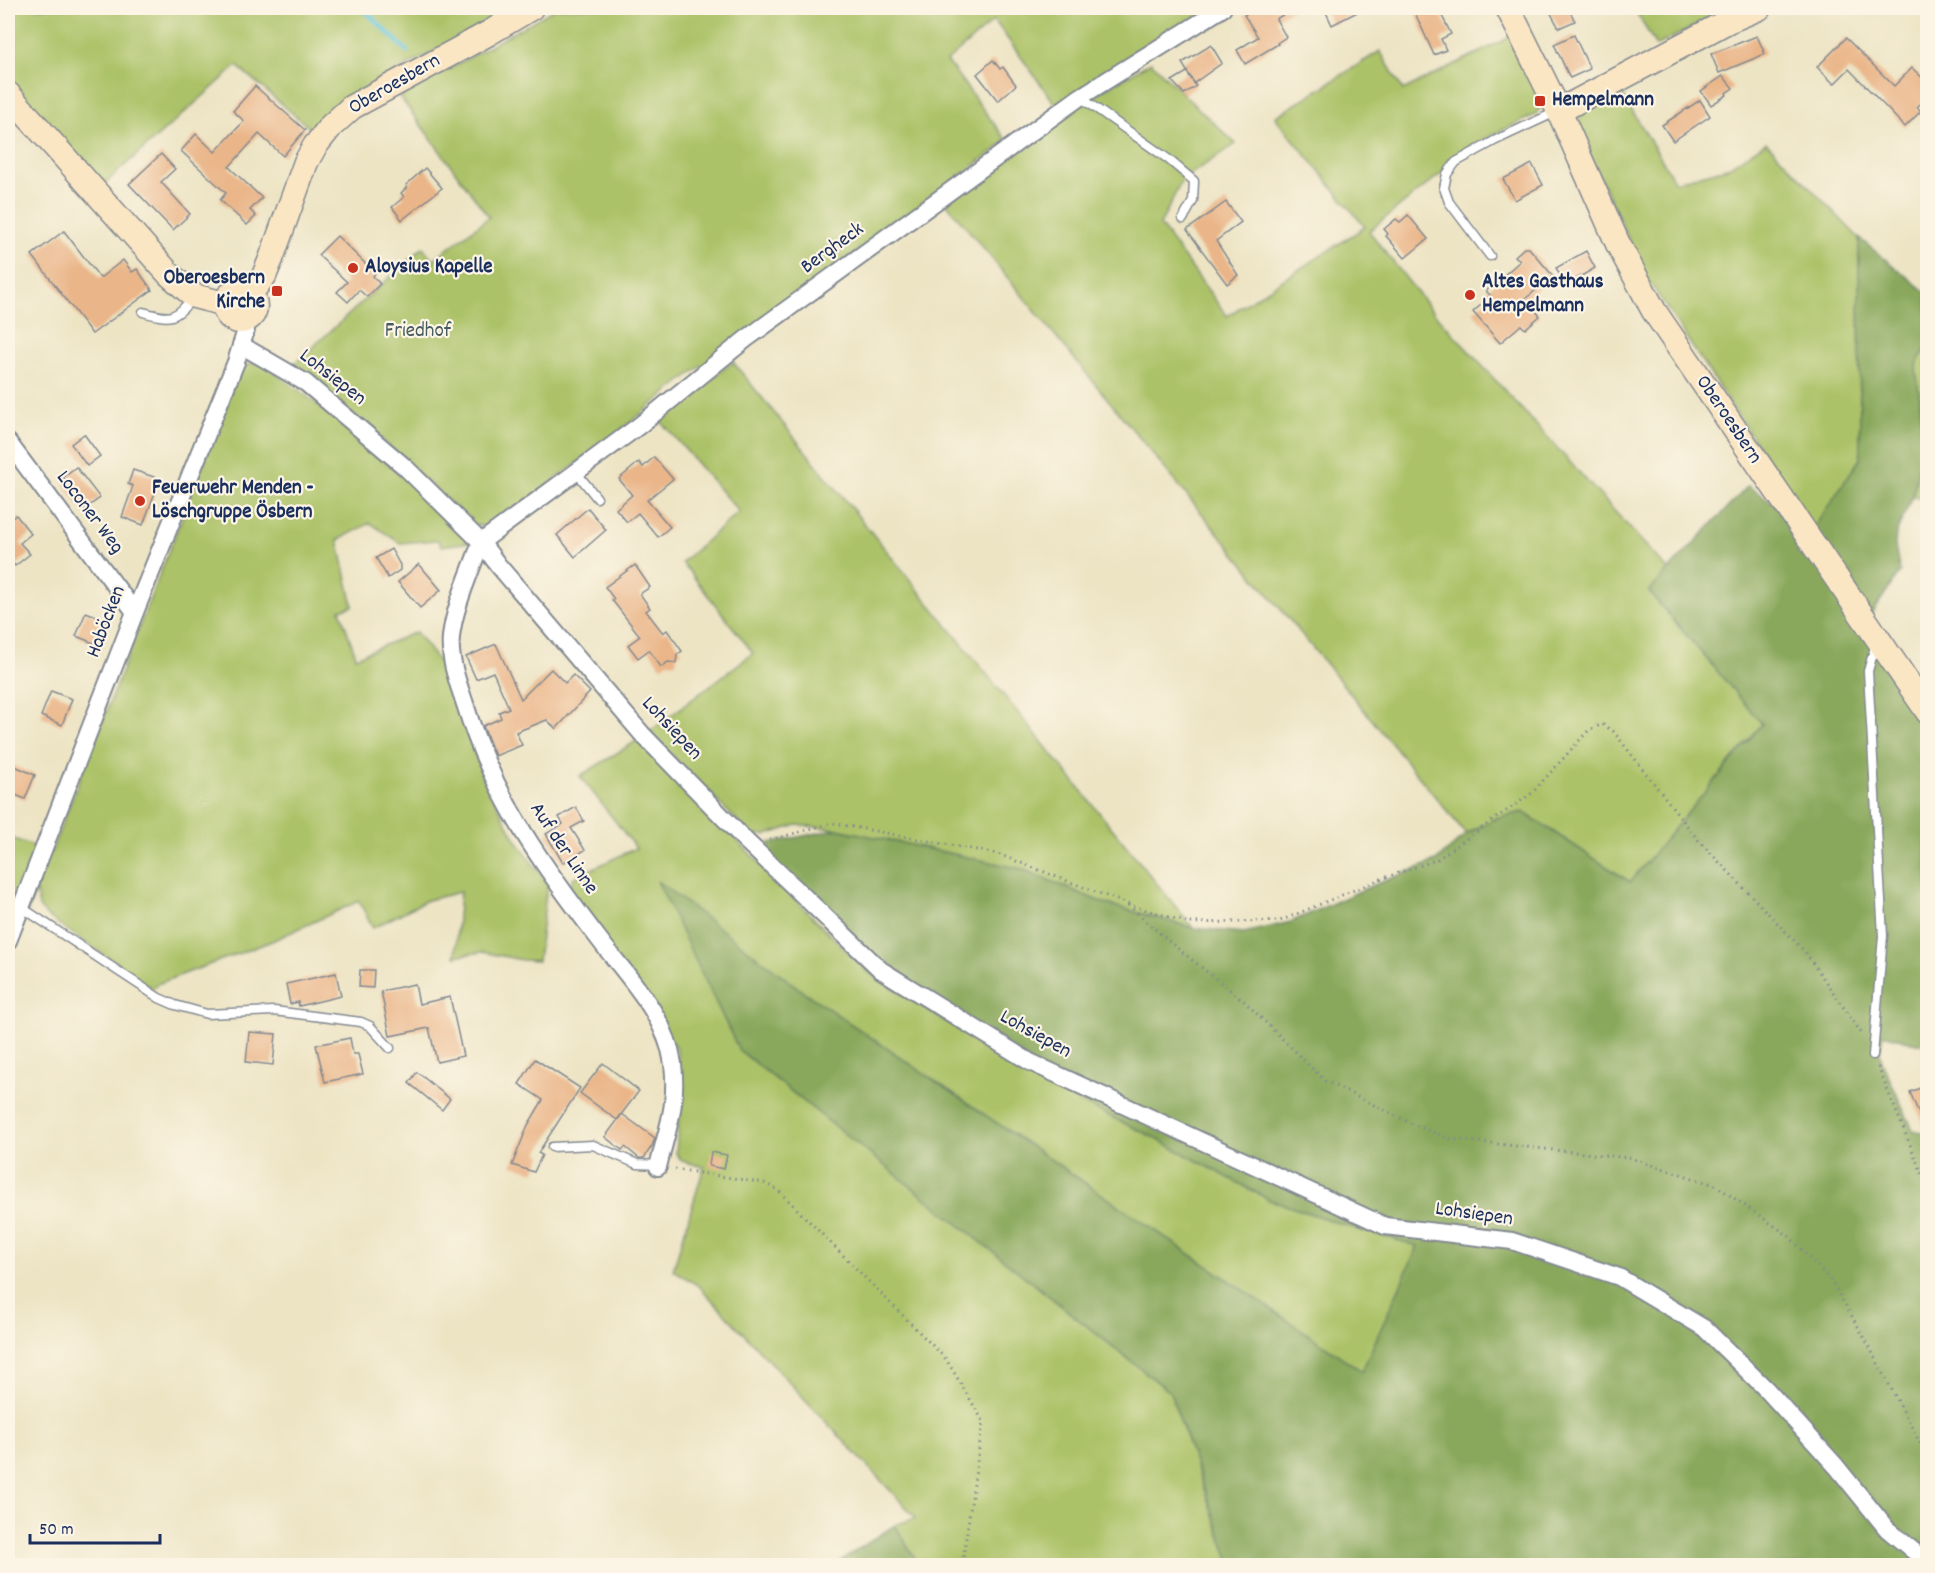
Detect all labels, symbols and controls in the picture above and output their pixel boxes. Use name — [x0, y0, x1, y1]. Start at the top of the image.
street label: Oberoesbern — [344, 47, 446, 123]
place label: Hempelmann — [1552, 86, 1654, 116]
marker: Hempelmann — [1533, 94, 1547, 108]
street label: Bergheck — [795, 216, 871, 282]
place label: Aloysius Kapelle — [365, 253, 492, 283]
marker: Aloysius Kapelle — [346, 261, 360, 275]
place label: Oberoesbern Kirche — [164, 264, 265, 318]
place label: Altes Gasthaus Hempelmann — [1482, 268, 1604, 322]
marker: Oberoesbern Kirche — [270, 284, 284, 298]
marker: Altes Gasthaus Hempelmann — [1463, 288, 1477, 302]
park label: Friedhof — [385, 317, 452, 347]
street label: Lohsiepen — [292, 342, 372, 414]
street label: Oberoesbern — [1687, 370, 1769, 470]
street label: Loconer Weg — [48, 465, 130, 561]
place label: Feuerwehr Menden - Löschgruppe Ösbern — [152, 474, 314, 528]
marker: Feuerwehr Menden - Löschgruppe Ösbern — [133, 494, 147, 508]
street label: Haböcken — [80, 582, 134, 662]
street label: Lohsiepen — [633, 690, 709, 768]
street label: Auf der Linne — [521, 797, 605, 901]
street label: Lohsiepen — [994, 1003, 1076, 1067]
street label: Lohsiepen — [1433, 1195, 1515, 1235]
scale bar — [30, 1507, 160, 1545]
text: 50 m — [39, 1518, 74, 1543]

